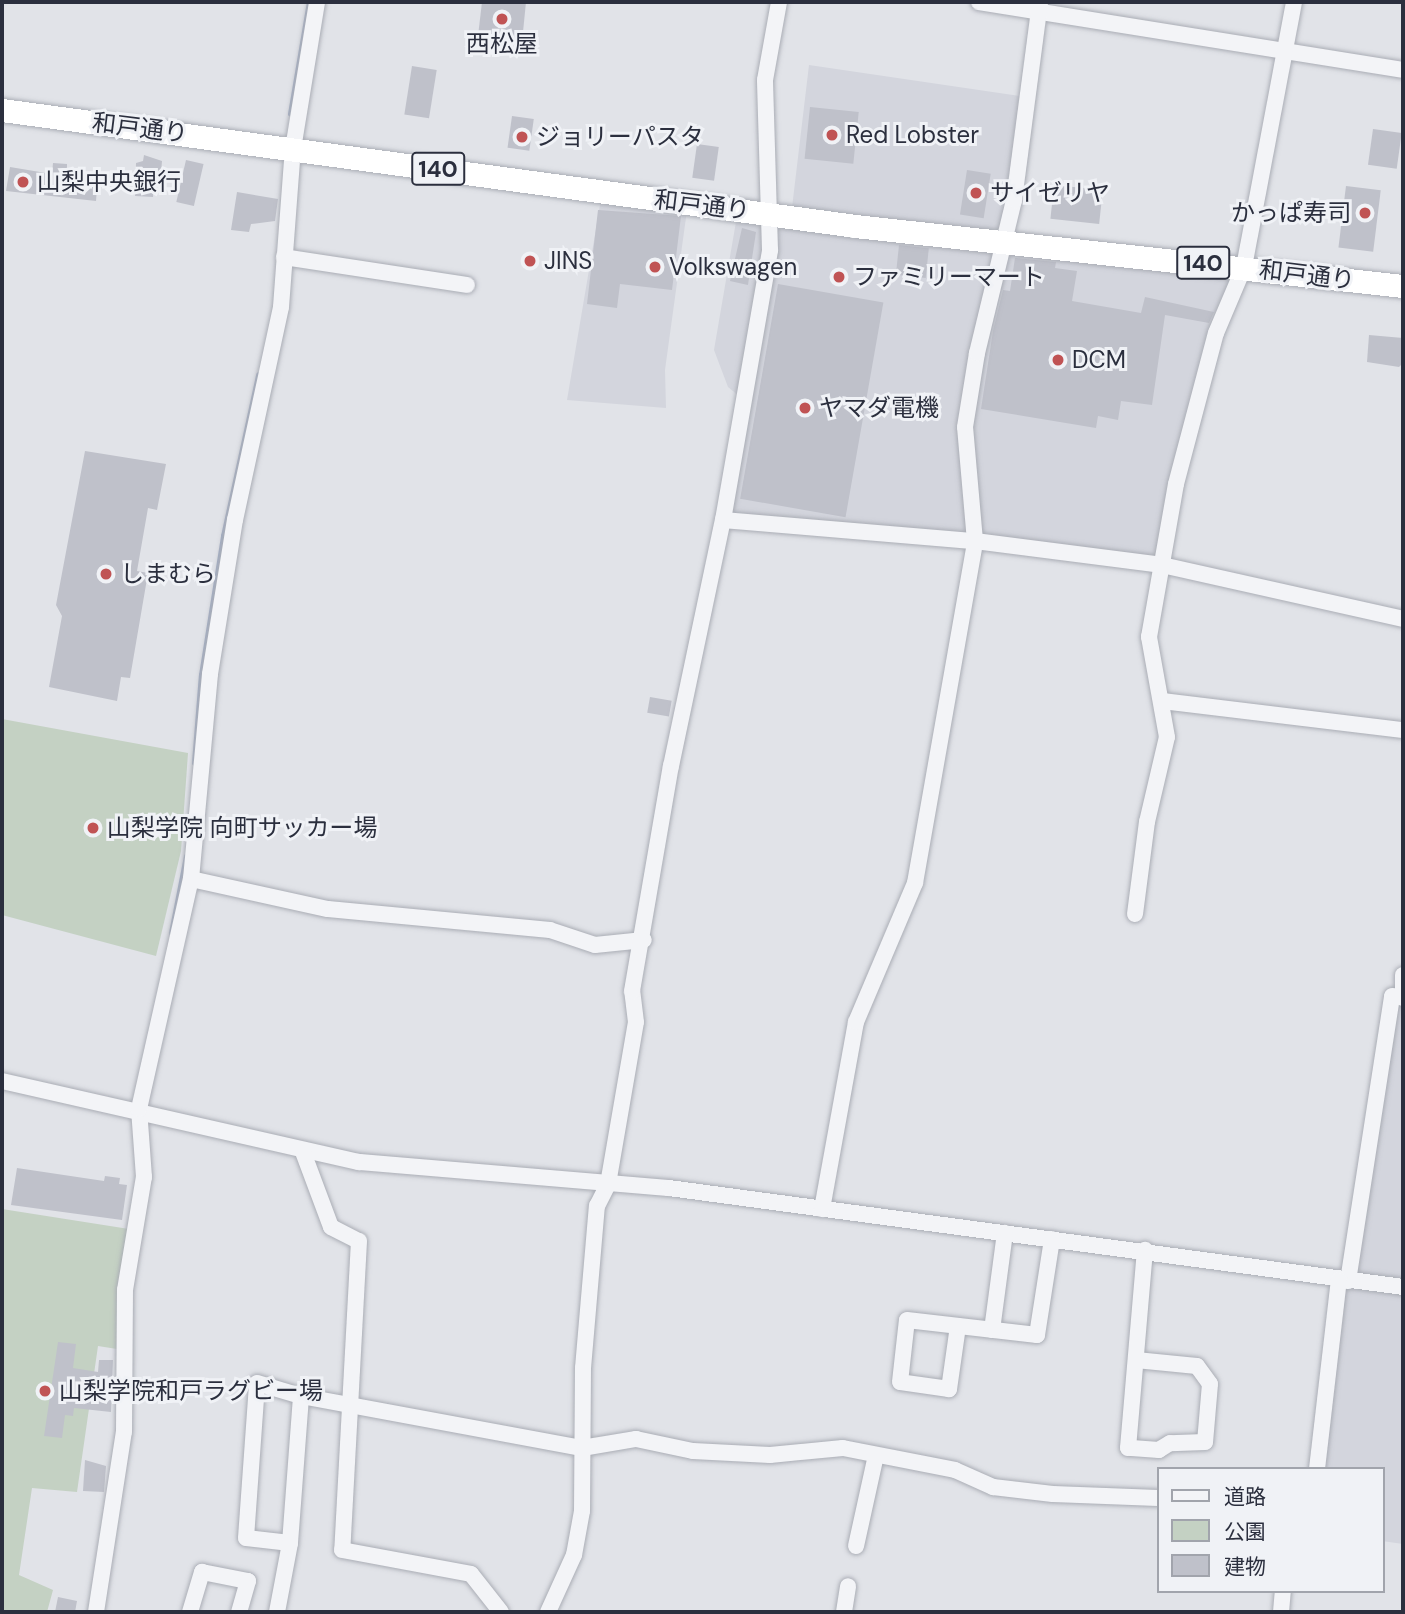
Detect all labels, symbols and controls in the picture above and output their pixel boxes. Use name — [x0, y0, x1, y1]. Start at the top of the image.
marker: 西松屋 — [494, 11, 510, 27]
place label: 西松屋 — [466, 30, 538, 58]
street label: 和戸通り — [91, 108, 189, 148]
place label: Red Lobster — [846, 121, 979, 149]
place label: ジョリーパスタ — [536, 123, 704, 151]
marker: Red Lobster — [824, 127, 840, 143]
marker: ジョリーパスタ — [514, 129, 530, 145]
road number: 140 — [410, 150, 466, 188]
place label: 山梨中央銀行 — [37, 168, 181, 196]
marker: 山梨中央銀行 — [15, 174, 31, 190]
place label: サイゼリヤ — [990, 179, 1110, 207]
street label: 和戸通り — [653, 185, 751, 225]
marker: サイゼリヤ — [968, 185, 984, 201]
place label: かっぱ寿司 — [1231, 199, 1351, 227]
marker: かっぱ寿司 — [1357, 205, 1373, 221]
road number: 140 — [1175, 244, 1231, 282]
place label: JINS — [544, 247, 592, 275]
marker: JINS — [522, 253, 538, 269]
place label: Volkswagen — [669, 253, 797, 281]
street label: 和戸通り — [1258, 255, 1356, 295]
marker: Volkswagen — [647, 259, 663, 275]
place label: ファミリーマート — [853, 263, 1045, 291]
marker: ファミリーマート — [831, 269, 847, 285]
place label: DCM — [1072, 346, 1126, 374]
marker: DCM — [1050, 352, 1066, 368]
place label: ヤマダ電機 — [819, 394, 939, 422]
marker: ヤマダ電機 — [797, 400, 813, 416]
place label: しまむら — [120, 560, 216, 588]
marker: しまむら — [98, 566, 114, 582]
place label: 山梨学院 向町サッカー場 — [107, 814, 377, 842]
marker: 山梨学院 向町サッカー場 — [85, 820, 101, 836]
place label: 山梨学院和戸ラグビー場 — [59, 1377, 323, 1405]
marker: 山梨学院和戸ラグビー場 — [37, 1383, 53, 1399]
legend — [1156, 1467, 1384, 1593]
text: 道路 — [1224, 1483, 1266, 1511]
text: 公園 — [1224, 1518, 1266, 1546]
text: 建物 — [1224, 1553, 1266, 1581]

